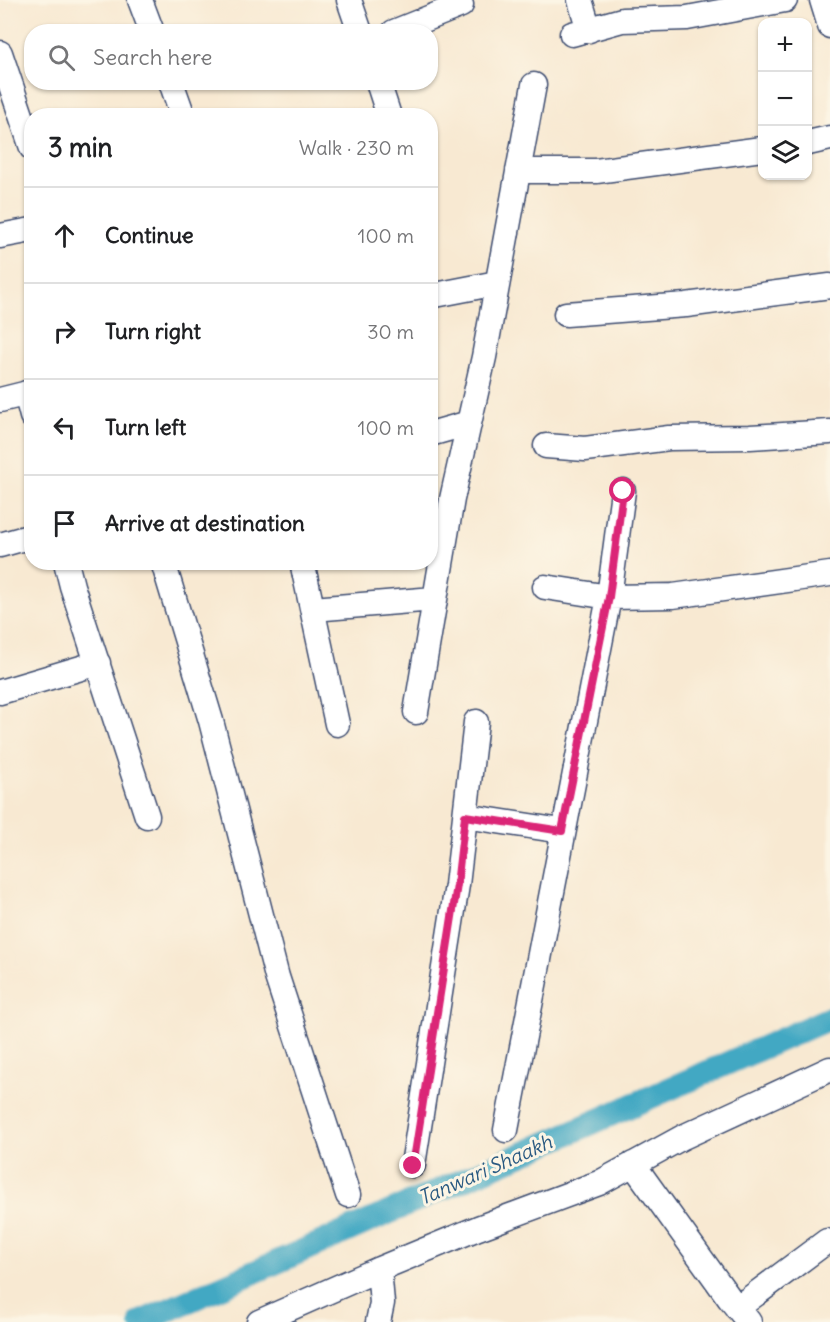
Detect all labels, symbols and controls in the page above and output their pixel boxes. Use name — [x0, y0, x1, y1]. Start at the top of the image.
map controls — [758, 18, 812, 180]
button: + — [758, 18, 812, 72]
search box — [24, 24, 438, 90]
icon: search — [45, 41, 78, 74]
text: Search here — [93, 43, 212, 71]
button: − — [758, 72, 812, 126]
button: layers — [758, 126, 812, 180]
text: 3 min — [48, 131, 113, 164]
text: Walk · 230 m — [299, 135, 414, 160]
icon: ahead — [48, 219, 81, 252]
text: Continue — [105, 221, 194, 249]
text: 100 m — [357, 223, 414, 248]
icon: right — [48, 315, 81, 348]
text: Turn right — [105, 317, 201, 345]
text: 30 m — [367, 319, 414, 344]
icon: left — [48, 411, 81, 444]
text: Turn left — [105, 413, 186, 441]
text: 100 m — [357, 415, 414, 440]
route start — [609, 477, 635, 503]
icon: arrive — [48, 507, 81, 540]
text: Arrive at destination — [105, 509, 305, 537]
water label: Tanwari Shaakh — [414, 1129, 556, 1210]
route end — [399, 1152, 425, 1178]

